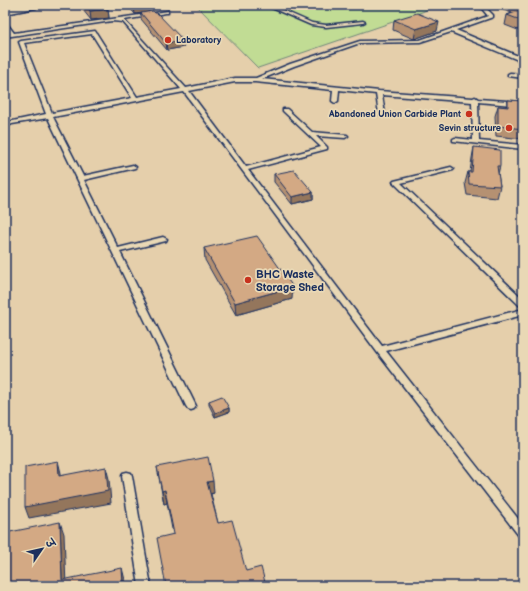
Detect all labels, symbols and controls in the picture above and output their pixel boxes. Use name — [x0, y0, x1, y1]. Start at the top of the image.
marker: Laboratory — [163, 35, 173, 45]
place label: Laboratory — [176, 35, 222, 46]
place label: Abandoned Union Carbide Plant — [328, 109, 461, 120]
marker: Abandoned Union Carbide Plant — [464, 109, 474, 119]
place label: Sevin structure — [439, 123, 501, 134]
marker: Sevin structure — [504, 123, 514, 133]
place label: BHC Waste Storage Shed — [256, 268, 324, 294]
marker: BHC Waste Storage Shed — [243, 275, 253, 285]
north arrow — [22, 529, 62, 569]
text: उ — [42, 536, 58, 552]

